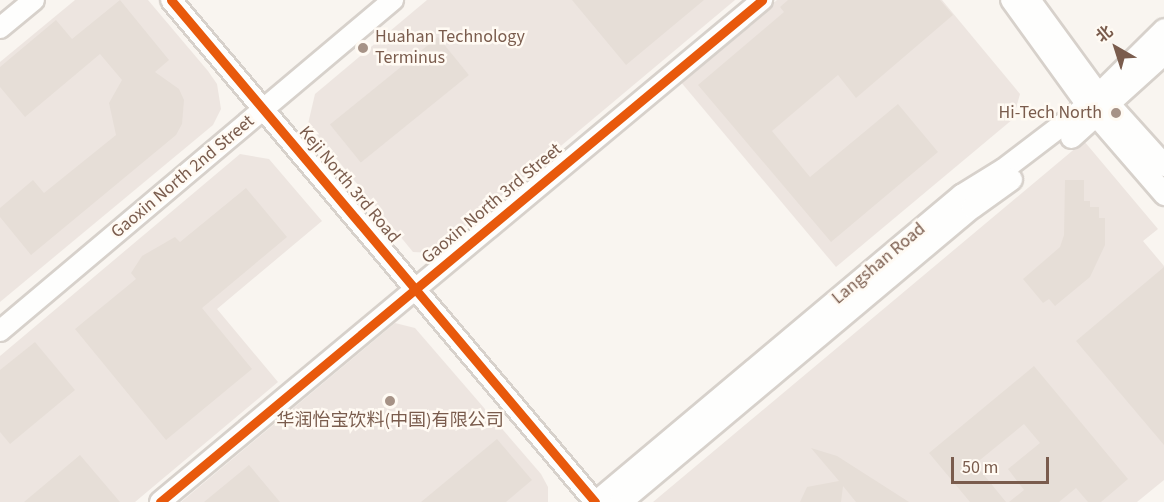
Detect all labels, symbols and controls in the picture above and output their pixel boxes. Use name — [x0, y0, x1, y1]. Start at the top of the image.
north arrow — [1086, 18, 1146, 78]
text: 北 — [1092, 20, 1118, 48]
place label: Huahan Technology Terminus — [375, 27, 525, 70]
marker: Huahan Technology Terminus — [356, 41, 370, 55]
place label: Hi-Tech North — [999, 102, 1102, 124]
marker: Hi-Tech North — [1107, 104, 1125, 122]
street label: Gaoxin North 2nd Street — [107, 111, 259, 243]
street label: Keji North 3rd Road — [294, 122, 404, 248]
street label: Gaoxin North 3rd Street — [418, 139, 566, 269]
street label: Langshan Road — [828, 219, 930, 309]
marker: 华润怡宝饮料(中国)有限公司 — [383, 394, 397, 408]
place label: 华润怡宝饮料(中国)有限公司 — [277, 410, 503, 432]
scale bar — [954, 445, 1052, 483]
text: 50 m — [962, 455, 998, 480]

